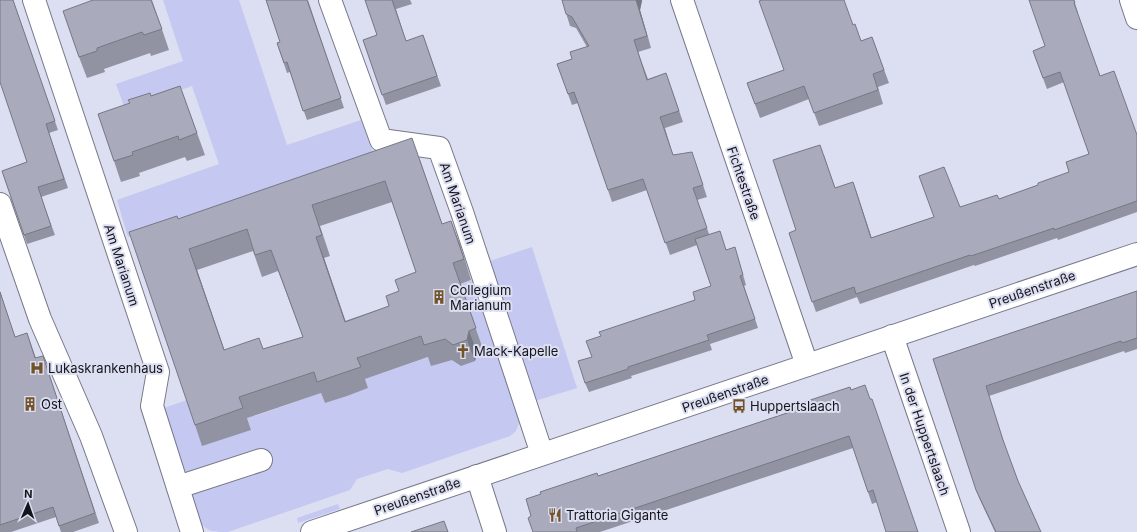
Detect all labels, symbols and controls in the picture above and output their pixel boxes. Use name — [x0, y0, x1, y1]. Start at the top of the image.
street label: Fichtestraße — [724, 144, 764, 222]
street label: Am Marianum — [437, 160, 479, 246]
street label: Am Marianum — [101, 222, 143, 308]
street label: Preußenstraße — [987, 267, 1077, 311]
place label: Collegium Marianum — [450, 282, 511, 313]
building icon: Collegium Marianum — [431, 289, 447, 305]
church icon: Mack-Kapelle — [455, 343, 471, 359]
place label: Mack-Kapelle — [474, 343, 558, 359]
hospital icon: Lukaskrankenhaus — [29, 360, 45, 376]
place label: Lukaskrankenhaus — [48, 360, 163, 376]
street label: Preußenstraße — [680, 371, 770, 415]
street label: In der Huppertslaach — [896, 371, 954, 497]
building icon: Ost — [22, 396, 38, 412]
place label: Ost — [41, 396, 62, 412]
bus stop icon: Huppertslaach — [731, 398, 747, 414]
place label: Huppertslaach — [750, 398, 840, 414]
street label: Preußenstraße — [372, 474, 462, 518]
north arrow — [8, 484, 48, 524]
text: N — [24, 487, 33, 501]
restaurant icon: Trattoria Gigante — [547, 507, 563, 523]
place label: Trattoria Gigante — [566, 507, 668, 523]

